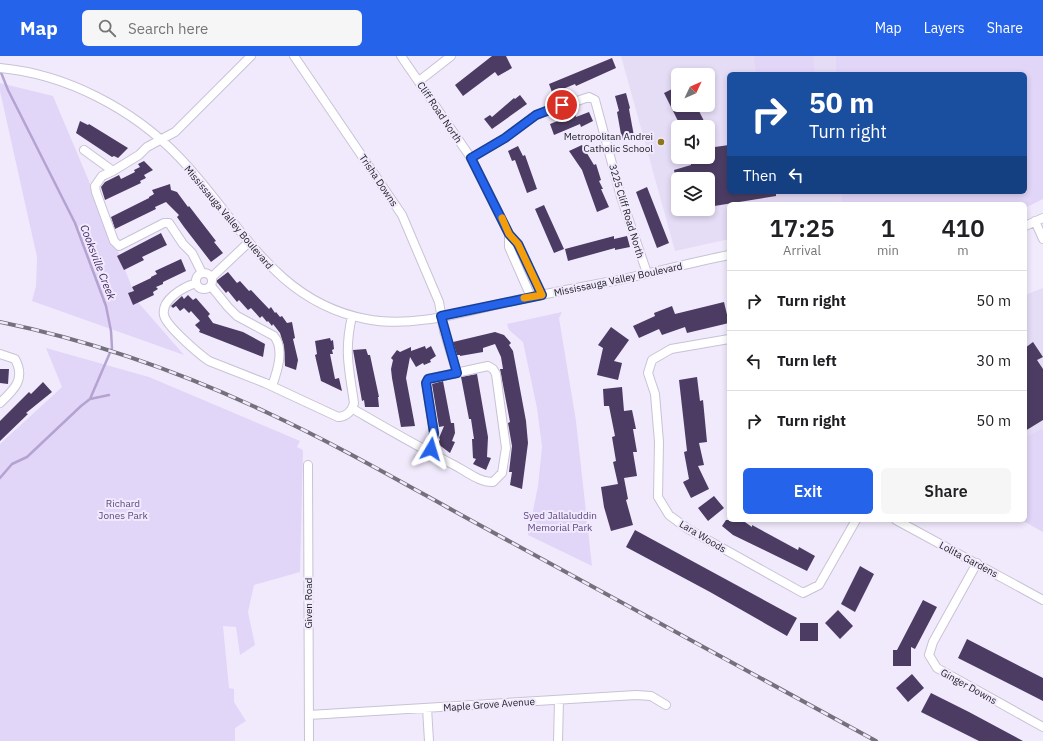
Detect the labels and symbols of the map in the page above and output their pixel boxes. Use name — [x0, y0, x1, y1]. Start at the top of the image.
north arrow — [671, 68, 715, 112]
street label: Cliff Road North — [414, 79, 465, 145]
pin — [545, 88, 579, 122]
place label: Metropolitan Andrei Catholic School — [564, 130, 653, 155]
marker: Metropolitan Andrei Catholic School — [656, 137, 666, 147]
street label: Trisha Downs — [356, 152, 401, 209]
street label: Mississauga Valley Boulevard — [181, 163, 276, 272]
street label: 3225 Cliff Road North — [606, 163, 647, 260]
water label: Cooksville Creek — [77, 223, 119, 302]
street label: Mississauga Valley Boulevard — [553, 259, 684, 299]
position arrow — [410, 428, 452, 470]
park label: Richard Jones Park — [98, 497, 148, 522]
park label: Syed Jallaluddin Memorial Park — [523, 509, 597, 534]
street label: Lara Woods — [677, 517, 729, 556]
street label: Lolita Gardens — [937, 539, 1000, 580]
street label: Given Road — [302, 578, 315, 628]
street label: Ginger Downs — [938, 666, 999, 707]
street label: Maple Grove Avenue — [443, 695, 536, 714]

